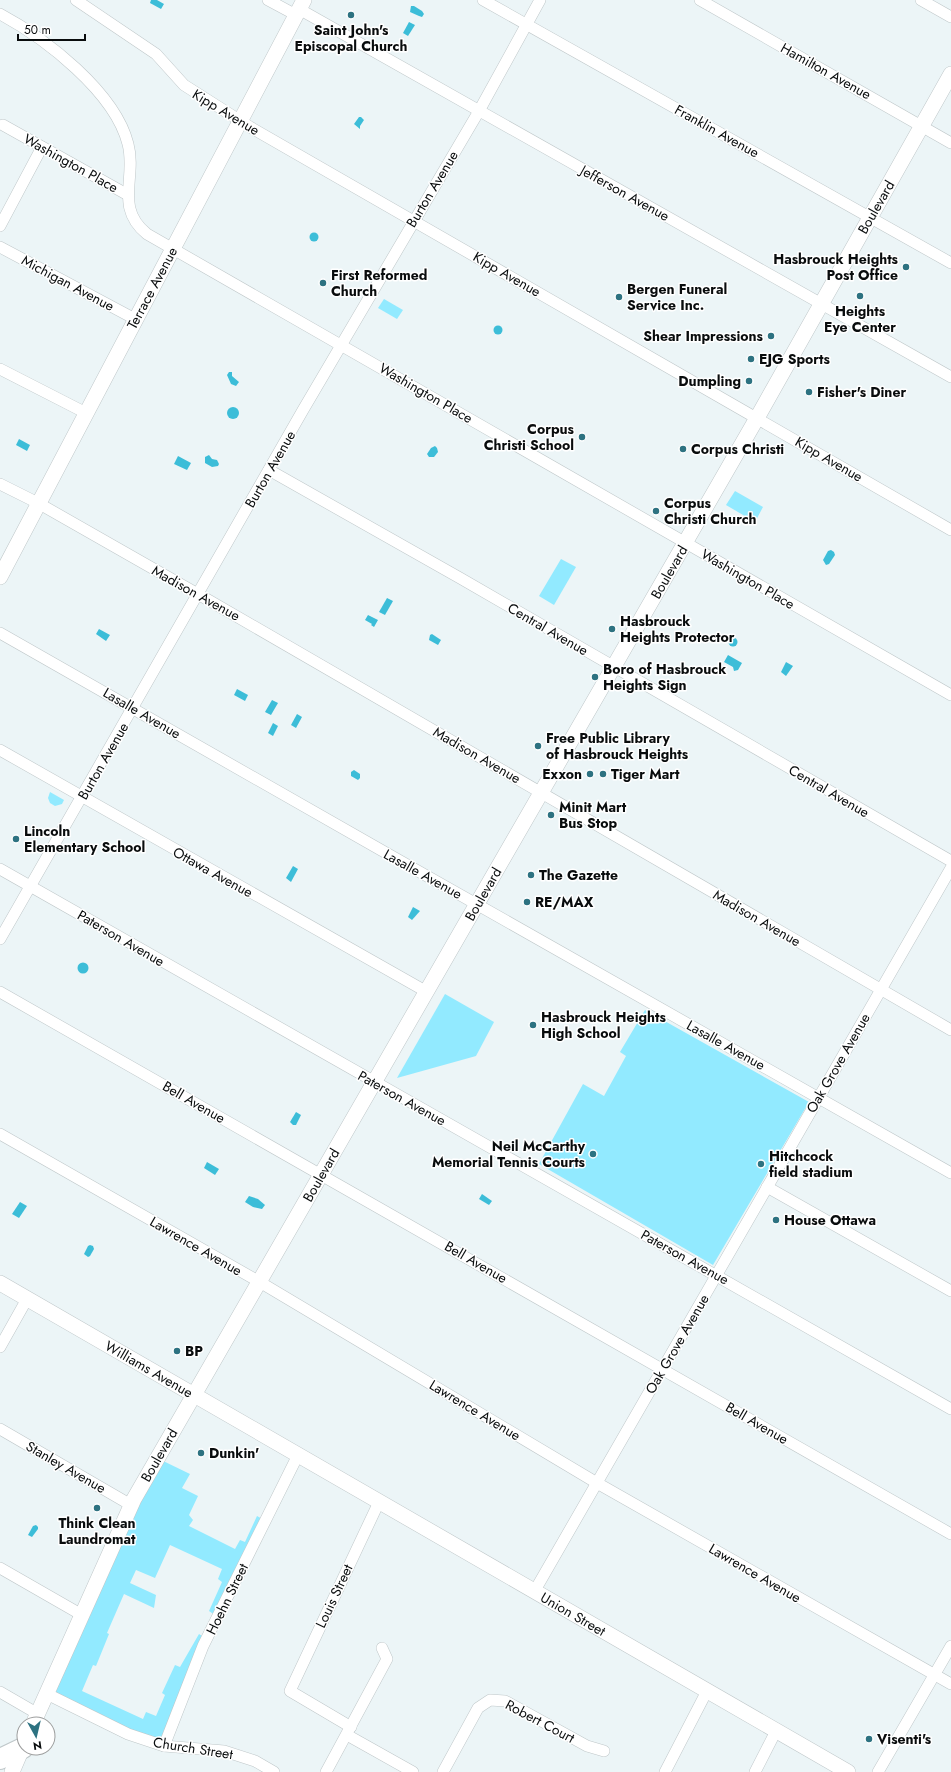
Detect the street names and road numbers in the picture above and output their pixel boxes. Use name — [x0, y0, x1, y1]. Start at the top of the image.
street label: Hamilton Avenue — [777, 38, 875, 104]
street label: Kipp Avenue — [189, 84, 263, 140]
street label: Franklin Avenue — [671, 100, 763, 162]
street label: Washington Place — [20, 129, 122, 197]
street label: Burton Avenue — [401, 147, 463, 231]
street label: Jefferson Avenue — [575, 159, 673, 226]
street label: Boulevard — [853, 177, 899, 237]
street label: Terrace Avenue — [122, 243, 182, 333]
street label: Kipp Avenue — [469, 247, 545, 301]
street label: Michigan Avenue — [18, 250, 118, 316]
street label: Washington Place — [375, 358, 477, 428]
street label: Burton Avenue — [240, 427, 300, 511]
street label: Kipp Avenue — [791, 432, 867, 486]
street label: Boulevard — [646, 542, 692, 602]
street label: Washington Place — [697, 544, 799, 614]
street label: Madison Avenue — [148, 560, 244, 626]
street label: Central Avenue — [504, 598, 592, 660]
street label: Lasalle Avenue — [99, 683, 185, 743]
street label: Burton Avenue — [73, 719, 133, 803]
street label: Madison Avenue — [430, 722, 524, 788]
street label: Central Avenue — [785, 760, 873, 822]
street label: Ottawa Avenue — [169, 842, 257, 902]
street label: Lasalle Avenue — [380, 844, 466, 904]
street label: Boulevard — [460, 864, 506, 924]
street label: Madison Avenue — [710, 885, 804, 951]
street label: Paterson Avenue — [74, 905, 168, 971]
street label: Oak Grove Avenue — [801, 1010, 875, 1116]
street label: Lasalle Avenue — [683, 1015, 769, 1075]
street label: Paterson Avenue — [354, 1066, 450, 1130]
street label: Bell Avenue — [159, 1076, 229, 1128]
street label: Boulevard — [298, 1145, 344, 1205]
street label: Lawrence Avenue — [146, 1211, 246, 1281]
street label: Paterson Avenue — [637, 1225, 733, 1289]
street label: Bell Avenue — [441, 1236, 511, 1288]
street label: Oak Grove Avenue — [640, 1291, 714, 1397]
street label: Williams Avenue — [101, 1336, 197, 1402]
street label: Lawrence Avenue — [426, 1375, 524, 1445]
street label: Bell Avenue — [722, 1397, 792, 1449]
street label: Boulevard — [136, 1425, 182, 1485]
street label: Stanley Avenue — [22, 1436, 110, 1498]
street label: Lawrence Avenue — [705, 1538, 805, 1608]
street label: Hoehn Street — [201, 1559, 253, 1638]
street label: Louis Street — [311, 1560, 358, 1631]
street label: Union Street — [537, 1587, 610, 1641]
street label: Robert Court — [502, 1694, 579, 1748]
street label: Church Street — [152, 1732, 235, 1764]

